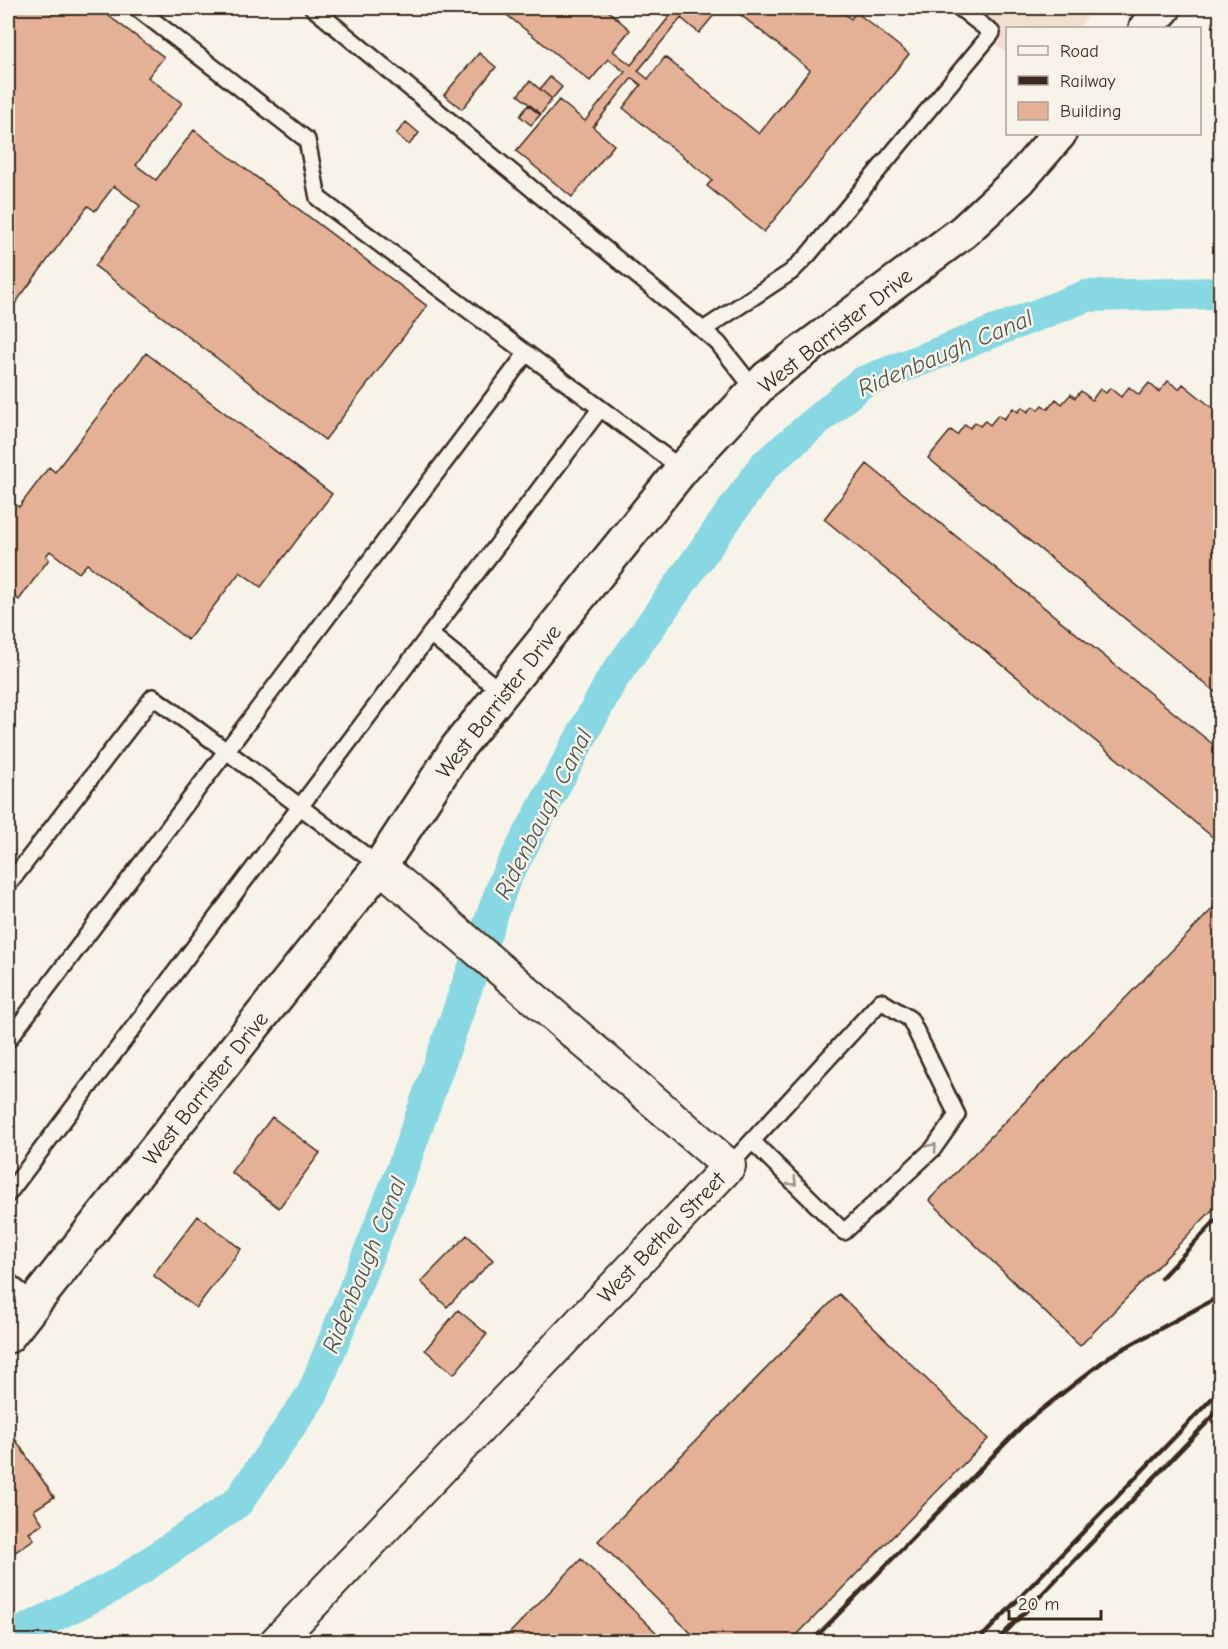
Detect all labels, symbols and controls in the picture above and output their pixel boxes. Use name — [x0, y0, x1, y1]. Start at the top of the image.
legend — [1006, 27, 1201, 135]
text: Road — [1060, 41, 1099, 62]
text: Railway — [1060, 71, 1117, 92]
text: Building — [1060, 101, 1122, 122]
street label: West Barrister Drive — [753, 263, 918, 399]
water label: Ridenbaugh Canal — [853, 303, 1037, 402]
street label: West Barrister Drive — [431, 619, 567, 784]
water label: Ridenbaugh Canal — [488, 724, 598, 904]
street label: West Barrister Drive — [138, 1006, 274, 1171]
one-way arrow — [926, 1143, 937, 1154]
street label: West Bethel Street — [592, 1166, 731, 1309]
water label: Ridenbaugh Canal — [316, 1172, 412, 1357]
one-way arrow — [786, 1176, 797, 1186]
scale bar — [1009, 1583, 1100, 1621]
text: 20 m — [1018, 1594, 1059, 1615]

